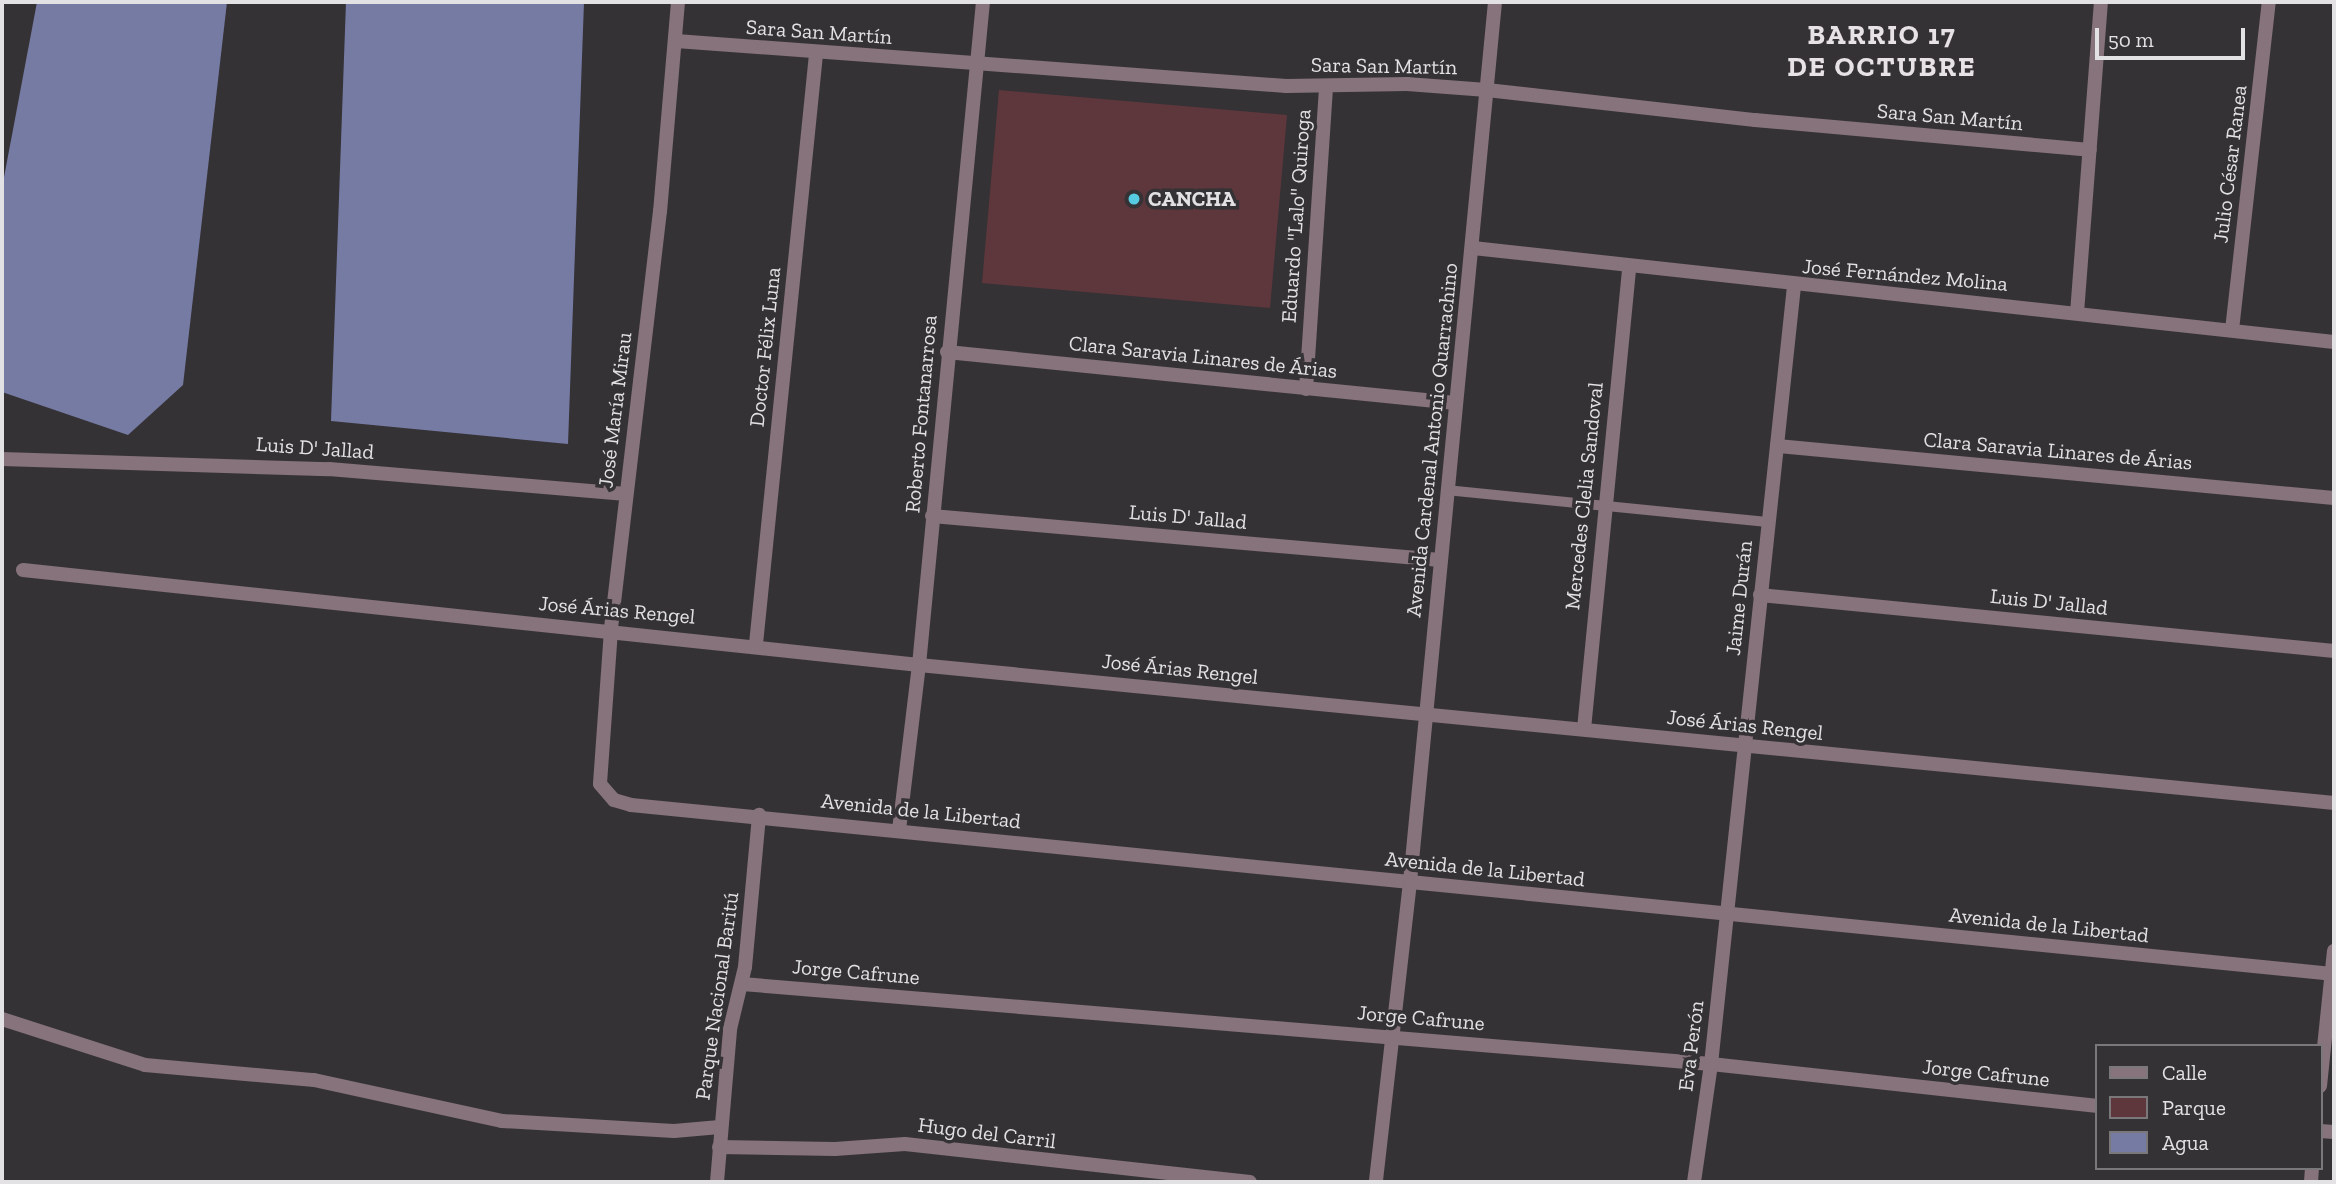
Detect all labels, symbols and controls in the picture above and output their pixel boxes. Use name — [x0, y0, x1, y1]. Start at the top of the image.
street label: Sara San Martín — [745, 14, 893, 50]
scale bar — [2098, 14, 2248, 58]
district label: BARRIO 17 DE OCTUBRE — [1789, 18, 1975, 84]
text: 50 m — [2108, 27, 2154, 52]
street label: Sara San Martín — [1311, 52, 1457, 80]
street label: Julio César Ranea — [2208, 83, 2252, 245]
street label: Sara San Martín — [1876, 98, 2024, 136]
street label: Eduardo "Lalo" Quiroga — [1276, 108, 1316, 324]
place label: CANCHA — [1148, 186, 1236, 212]
marker: CANCHA — [1126, 191, 1142, 207]
street label: José Fernández Molina — [1801, 253, 2009, 297]
street label: Avenida Cardenal Antonio Quarrachino — [1401, 261, 1463, 619]
street label: Doctor Félix Luna — [744, 266, 786, 428]
street label: Roberto Fontanarrosa — [900, 314, 942, 514]
street label: Clara Saravia Linares de Árias — [1067, 330, 1339, 384]
street label: José María Mirau — [593, 331, 637, 489]
street label: Mercedes Clelia Sandoval — [1560, 381, 1608, 611]
street label: Clara Saravia Linares de Árias — [1922, 427, 2194, 475]
street label: Luis D' Jallad — [255, 431, 375, 465]
street label: Luis D' Jallad — [1128, 499, 1248, 535]
street label: Jaime Durán — [1720, 539, 1758, 657]
street label: Luis D' Jallad — [1989, 583, 2109, 621]
street label: José Árias Rengel — [537, 591, 697, 629]
street label: José Árias Rengel — [1100, 648, 1260, 690]
street label: José Árias Rengel — [1665, 704, 1825, 746]
street label: Avenida de la Libertad — [820, 788, 1022, 834]
street label: Avenida de la Libertad — [1384, 846, 1586, 892]
street label: Parque Nacional Baritú — [690, 890, 744, 1102]
street label: Avenida de la Libertad — [1948, 902, 2150, 948]
street label: Jorge Cafrune — [791, 954, 921, 990]
street label: Eva Perón — [1673, 999, 1709, 1093]
street label: Jorge Cafrune — [1356, 1000, 1486, 1036]
legend — [2094, 1044, 2322, 1170]
street label: Jorge Cafrune — [1921, 1054, 2051, 1092]
text: Calle — [2162, 1060, 2207, 1085]
text: Parque — [2162, 1095, 2226, 1120]
street label: Hugo del Carril — [917, 1112, 1057, 1154]
text: Agua — [2162, 1130, 2209, 1155]

